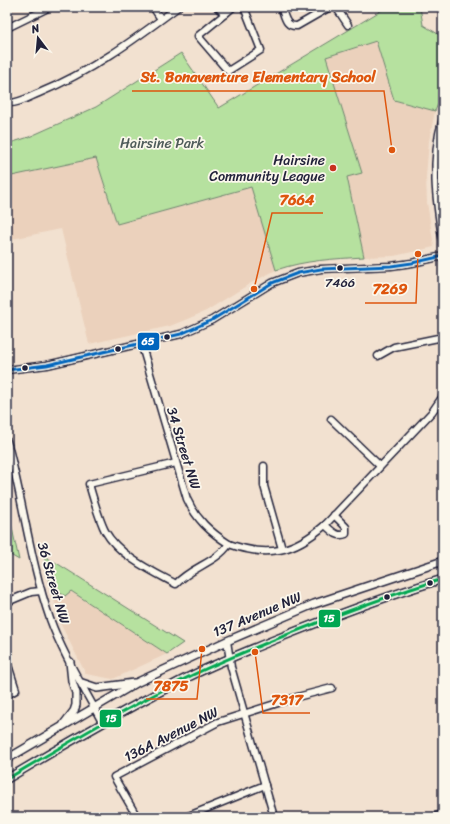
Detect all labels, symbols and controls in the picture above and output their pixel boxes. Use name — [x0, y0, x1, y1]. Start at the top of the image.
north arrow — [18, 18, 58, 58]
text: N — [28, 19, 42, 39]
callout: St. Bonaventure Elementary School — [132, 64, 384, 91]
text: St. Bonaventure Elementary School — [139, 64, 376, 90]
park label: Hairsine Park — [120, 131, 205, 156]
place label: Hairsine Community League — [209, 148, 325, 189]
marker: Hairsine Community League — [328, 163, 338, 173]
callout: 7664 — [272, 186, 323, 213]
text: 7664 — [280, 187, 315, 213]
marker: 7466 — [335, 263, 345, 273]
place label: 7466 — [325, 271, 355, 294]
callout: 7269 — [365, 276, 416, 303]
text: 7269 — [373, 276, 407, 302]
line badge: 65 — [137, 332, 160, 351]
text: 65 — [141, 332, 155, 351]
unlabelled marker — [162, 332, 172, 342]
unlabelled marker — [113, 344, 123, 354]
unlabelled marker — [20, 363, 30, 373]
street label: 34 Street NW — [159, 404, 208, 493]
street label: 36 Street NW — [30, 539, 77, 627]
unlabelled marker — [425, 578, 435, 588]
street label: 137 Avenue NW — [209, 585, 306, 644]
unlabelled marker — [382, 592, 392, 602]
line badge: 15 — [318, 609, 341, 628]
text: 15 — [323, 609, 335, 628]
callout: 7875 — [146, 672, 197, 699]
text: 7875 — [153, 673, 189, 699]
callout: 7317 — [263, 686, 310, 713]
text: 7317 — [271, 687, 304, 713]
street label: 136A Avenue NW — [119, 700, 223, 769]
line badge: 15 — [99, 709, 122, 728]
text: 15 — [105, 709, 117, 728]

